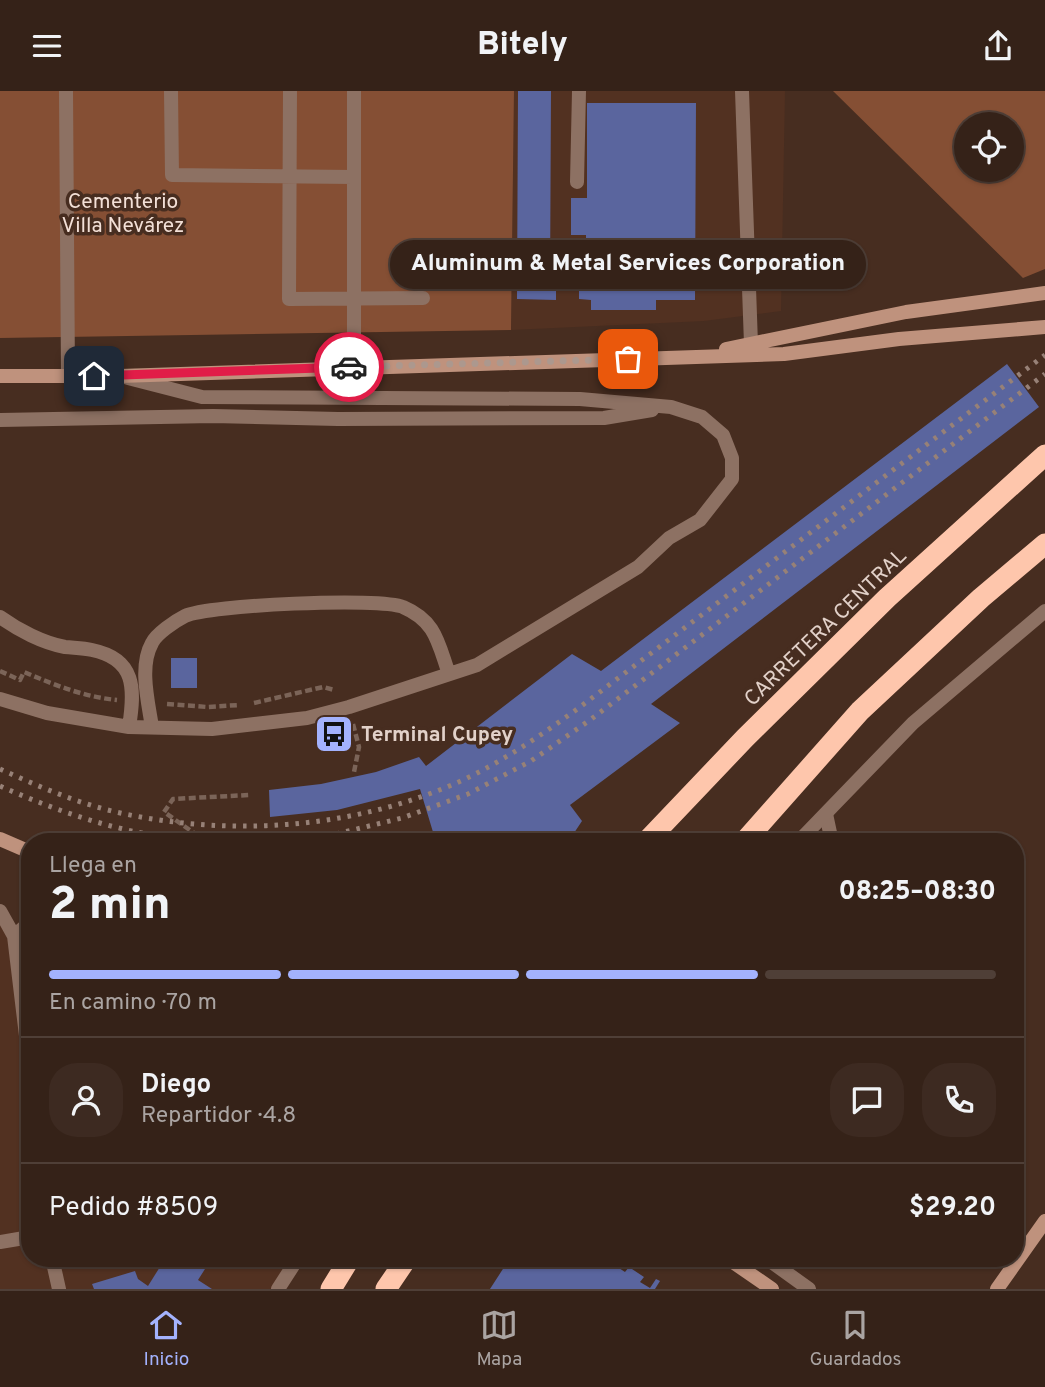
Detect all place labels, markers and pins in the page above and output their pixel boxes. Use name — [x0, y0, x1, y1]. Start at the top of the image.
callout: Aluminum & Metal Services Corporation — [390, 240, 866, 289]
pin — [598, 329, 658, 389]
pin — [64, 346, 124, 406]
bus stop icon: Terminal Cupey — [313, 713, 355, 755]
place label: Terminal Cupey — [361, 722, 513, 749]

